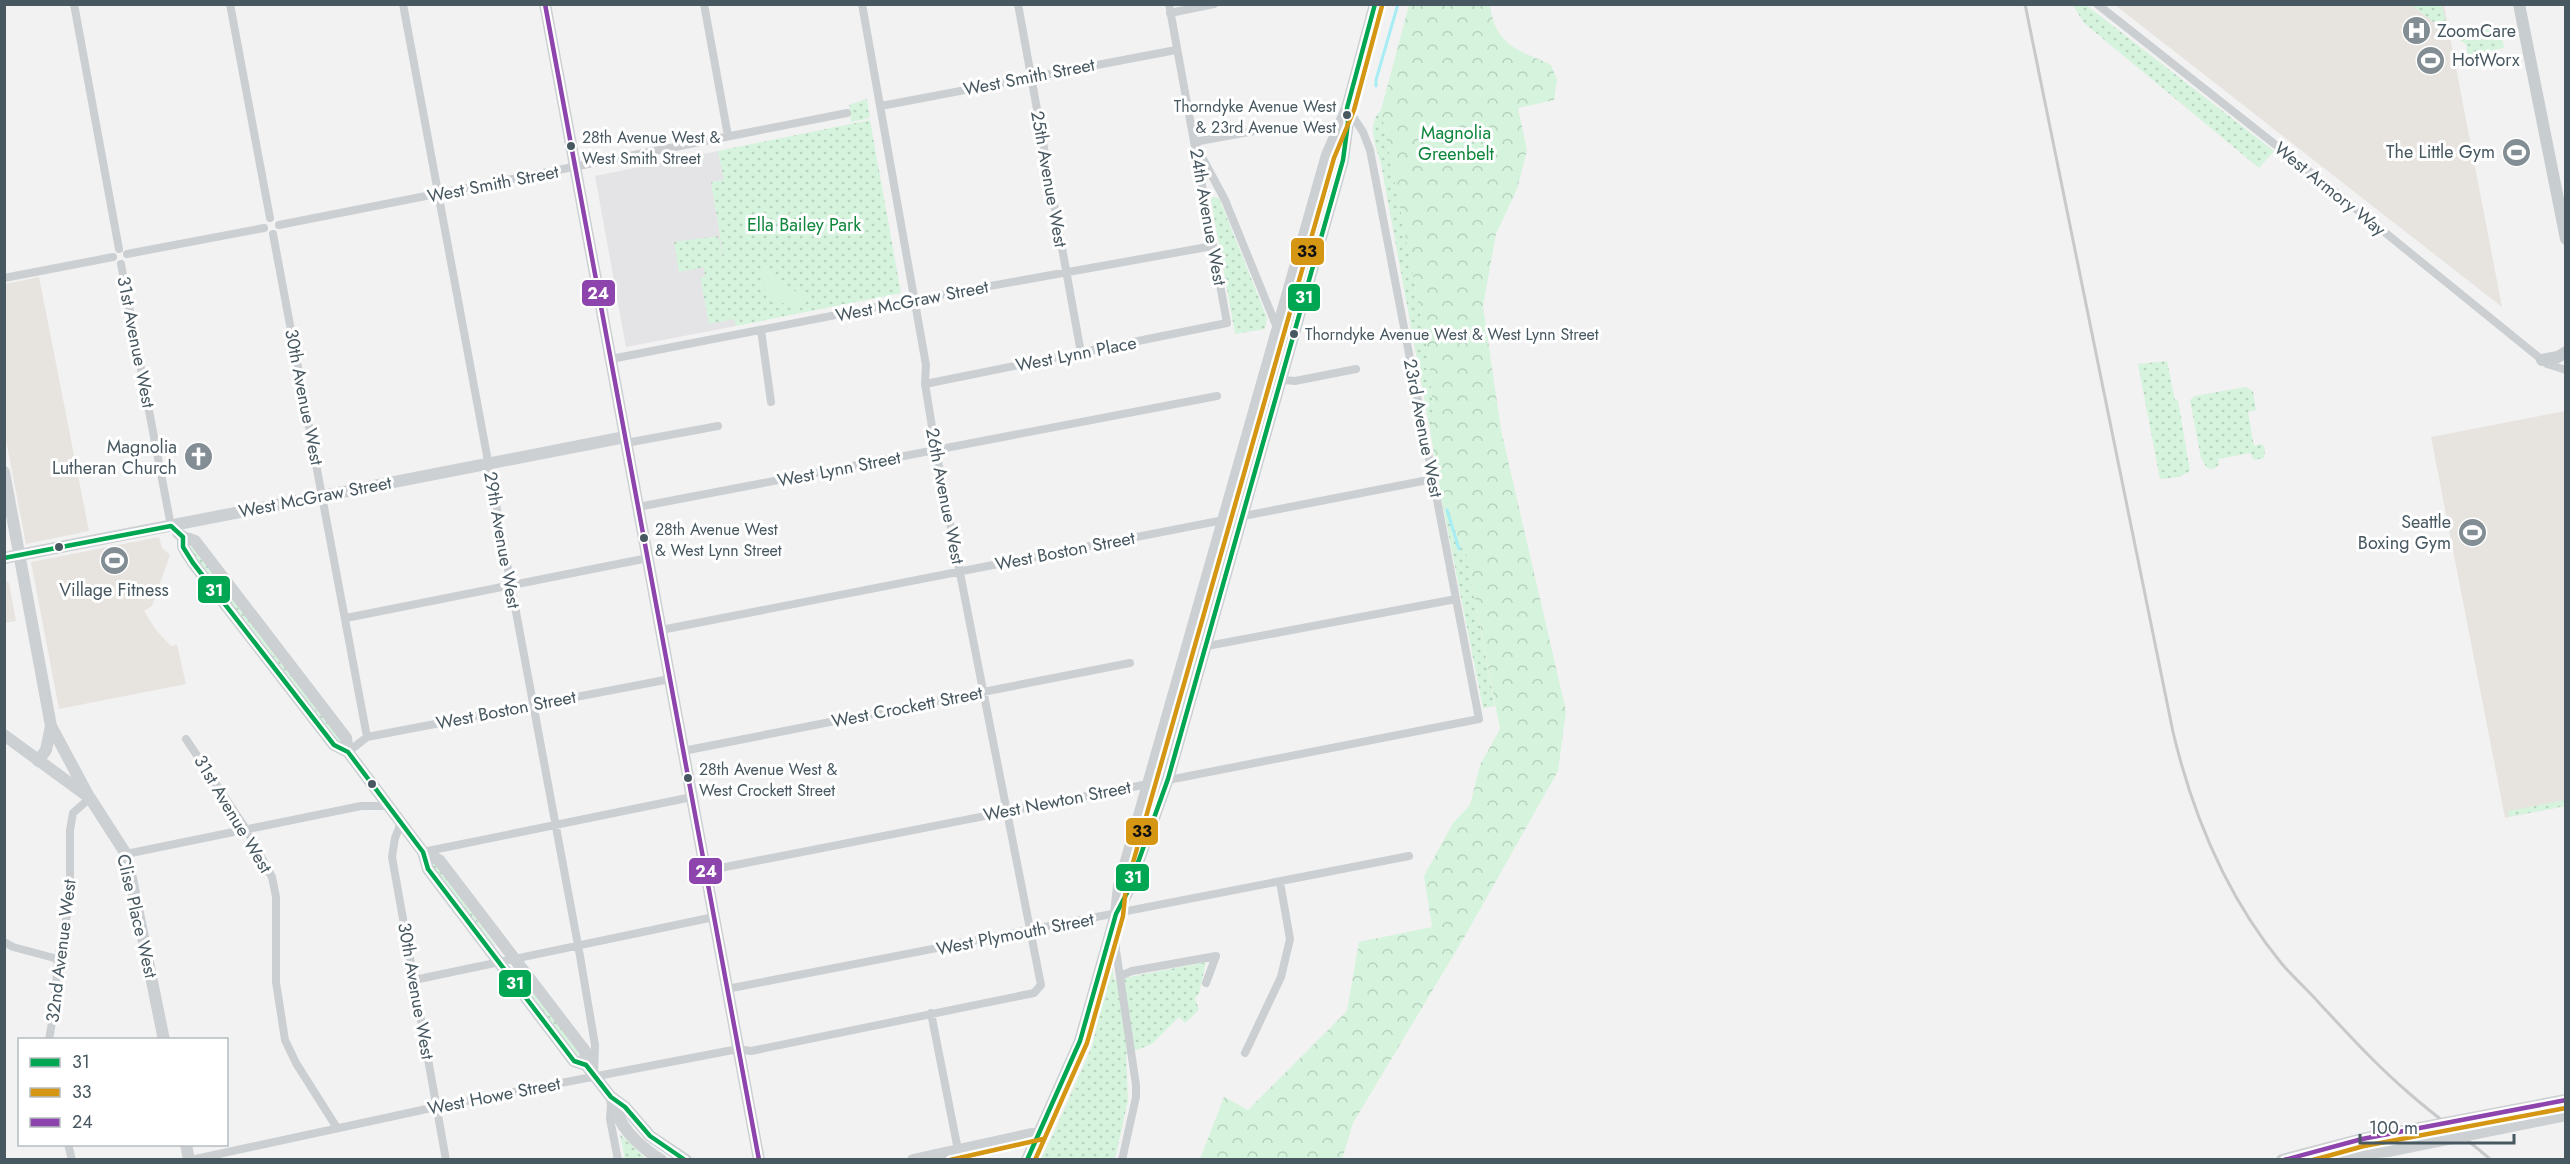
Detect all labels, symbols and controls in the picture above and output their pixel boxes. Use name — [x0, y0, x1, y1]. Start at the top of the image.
hospital icon: ZoomCare — [2400, 15, 2432, 47]
place label: ZoomCare — [2437, 18, 2516, 44]
sports icon: HotWorx — [2415, 44, 2447, 76]
place label: HotWorx — [2452, 47, 2520, 73]
street label: West Smith Street — [961, 51, 1098, 102]
place label: Thorndyke Avenue West & 23rd Avenue West — [1174, 95, 1336, 139]
street label: 25th Avenue West — [1024, 109, 1074, 250]
marker: Thorndyke Avenue West & 23rd Avenue West — [1341, 109, 1353, 121]
park label: Magnolia Greenbelt — [1418, 120, 1495, 167]
place label: 28th Avenue West & West Smith Street — [582, 126, 720, 170]
street label: West Armory Way — [2269, 136, 2392, 242]
sports icon: The Little Gym — [2500, 136, 2532, 168]
place label: The Little Gym — [2386, 139, 2495, 165]
marker: 28th Avenue West & West Smith Street — [565, 140, 577, 152]
street label: 24th Avenue West — [1183, 146, 1233, 288]
street label: West Smith Street — [425, 158, 562, 209]
park label: Ella Bailey Park — [747, 212, 861, 238]
line badge: 33 — [1290, 237, 1325, 266]
text: 33 — [1297, 240, 1317, 263]
street label: West McGraw Street — [833, 273, 991, 329]
street label: 31st Avenue West — [110, 274, 162, 411]
line badge: 24 — [581, 279, 616, 307]
text: 24 — [587, 282, 609, 305]
line badge: 31 — [1287, 283, 1321, 312]
text: 31 — [1295, 286, 1313, 309]
place label: Thorndyke Avenue West & West Lynn Street — [1305, 323, 1599, 346]
street label: 30th Avenue West — [278, 327, 330, 468]
marker: Thorndyke Avenue West & West Lynn Street — [1288, 328, 1300, 340]
street label: West Lynn Place — [1013, 330, 1139, 378]
street label: 23rd Avenue West — [1397, 357, 1449, 500]
street label: 26th Avenue West — [919, 426, 971, 567]
place label: Magnolia Lutheran Church — [52, 434, 177, 481]
church icon: Magnolia Lutheran Church — [182, 441, 214, 473]
street label: West Lynn Street — [775, 444, 903, 494]
street label: West McGraw Street — [236, 469, 394, 525]
street label: 29th Avenue West — [477, 470, 527, 611]
place label: Seattle Boxing Gym — [2358, 509, 2451, 556]
sports icon: Seattle Boxing Gym — [2456, 516, 2488, 548]
place label: 28th Avenue West & West Lynn Street — [655, 518, 782, 562]
street label: West Boston Street — [993, 525, 1138, 577]
marker: 28th Avenue West & West Lynn Street — [638, 532, 650, 544]
unlabelled marker — [53, 541, 65, 553]
sports icon: Village Fitness — [98, 545, 130, 577]
line badge: 31 — [197, 575, 231, 604]
place label: Village Fitness — [59, 577, 169, 603]
text: 31 — [205, 579, 223, 602]
street label: West Crockett Street — [829, 679, 985, 734]
street label: West Boston Street — [434, 684, 579, 736]
street label: 31st Avenue West — [187, 750, 279, 879]
place label: 28th Avenue West & West Crockett Street — [699, 758, 837, 802]
marker: 28th Avenue West & West Crockett Street — [682, 772, 694, 784]
street label: West Newton Street — [981, 774, 1134, 828]
unlabelled marker — [366, 778, 378, 790]
line badge: 33 — [1125, 817, 1159, 846]
text: 33 — [1132, 820, 1152, 843]
street label: Clise Place West — [110, 852, 164, 981]
line badge: 24 — [688, 857, 723, 885]
text: 24 — [695, 860, 717, 883]
line badge: 31 — [1115, 863, 1150, 892]
text: 31 — [1124, 866, 1142, 889]
street label: 32nd Avenue West — [39, 877, 83, 1024]
street label: West Plymouth Street — [934, 906, 1097, 962]
street label: 30th Avenue West — [391, 921, 441, 1062]
line badge: 31 — [498, 969, 532, 998]
text: 31 — [506, 972, 524, 995]
legend — [18, 1038, 228, 1146]
text: 31 — [72, 1049, 90, 1075]
street label: West Howe Street — [425, 1070, 563, 1122]
text: 33 — [72, 1079, 92, 1105]
scale bar — [2360, 1107, 2514, 1145]
text: 24 — [72, 1109, 93, 1135]
text: 100 m — [2369, 1115, 2418, 1141]

